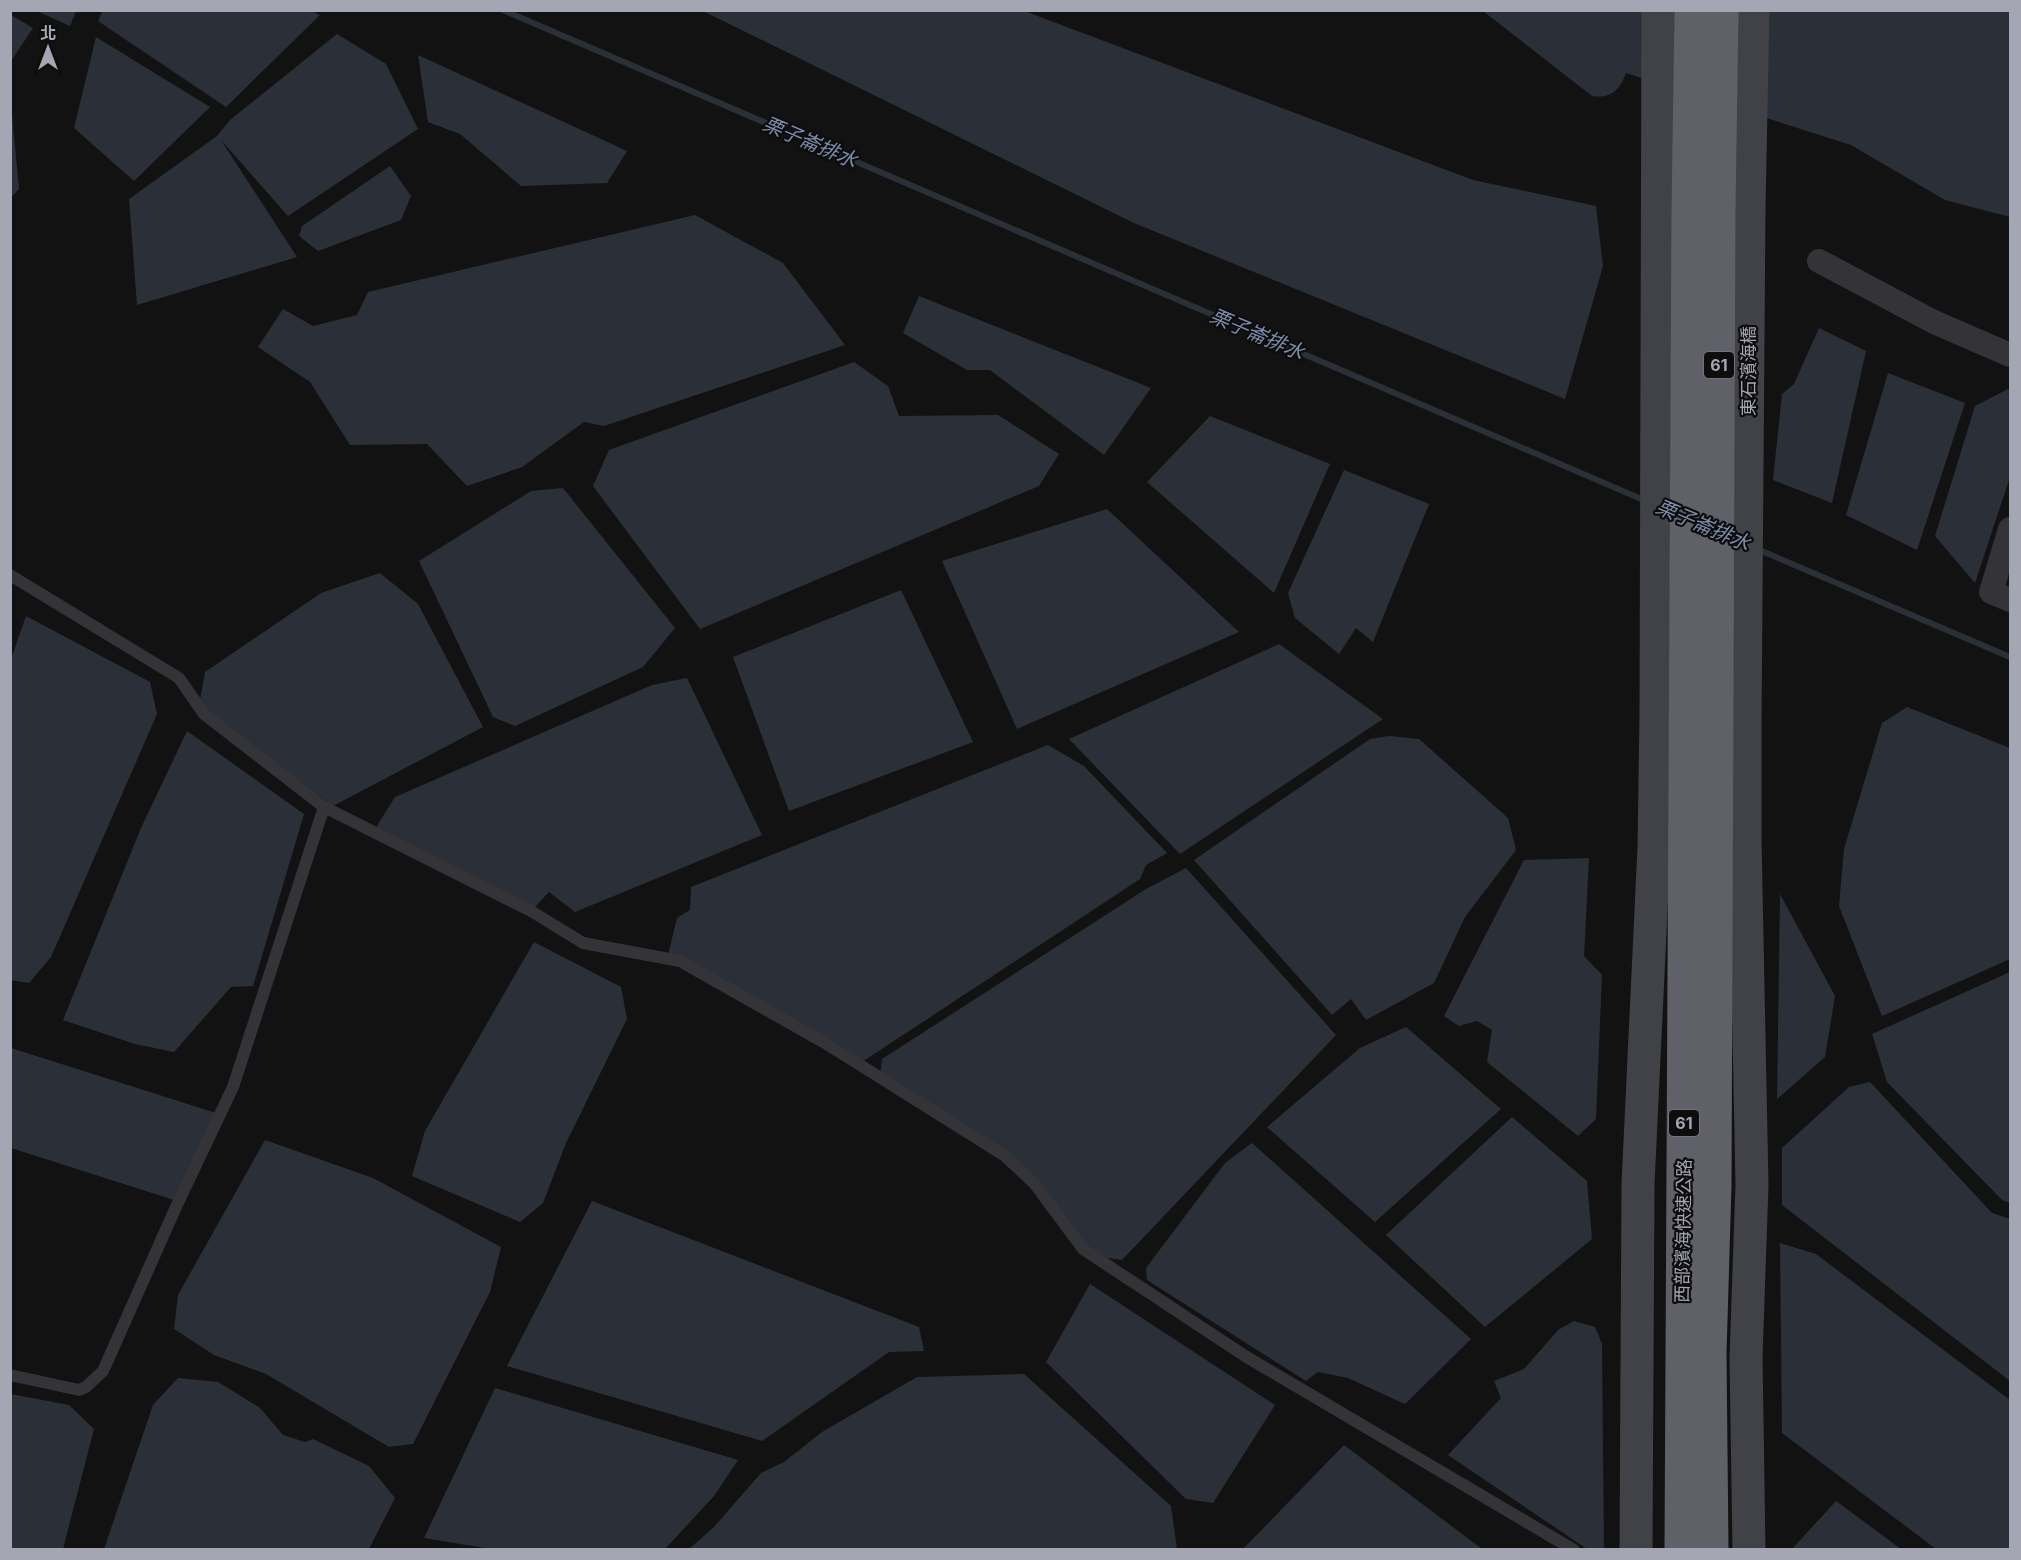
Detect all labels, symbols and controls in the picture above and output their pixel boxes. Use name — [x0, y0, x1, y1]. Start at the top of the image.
north arrow — [18, 18, 78, 78]
text: 北 — [40, 23, 56, 43]
water label: 栗子崙排水 — [759, 111, 862, 173]
water label: 栗子崙排水 — [1206, 303, 1309, 365]
street label: 東石濱海橋 — [1738, 326, 1759, 416]
road number: 61 — [1704, 352, 1734, 378]
water label: 栗子崙排水 — [1652, 494, 1755, 556]
road number: 61 — [1669, 1110, 1699, 1136]
street label: 西部濱海快速公路 — [1671, 1159, 1695, 1303]

